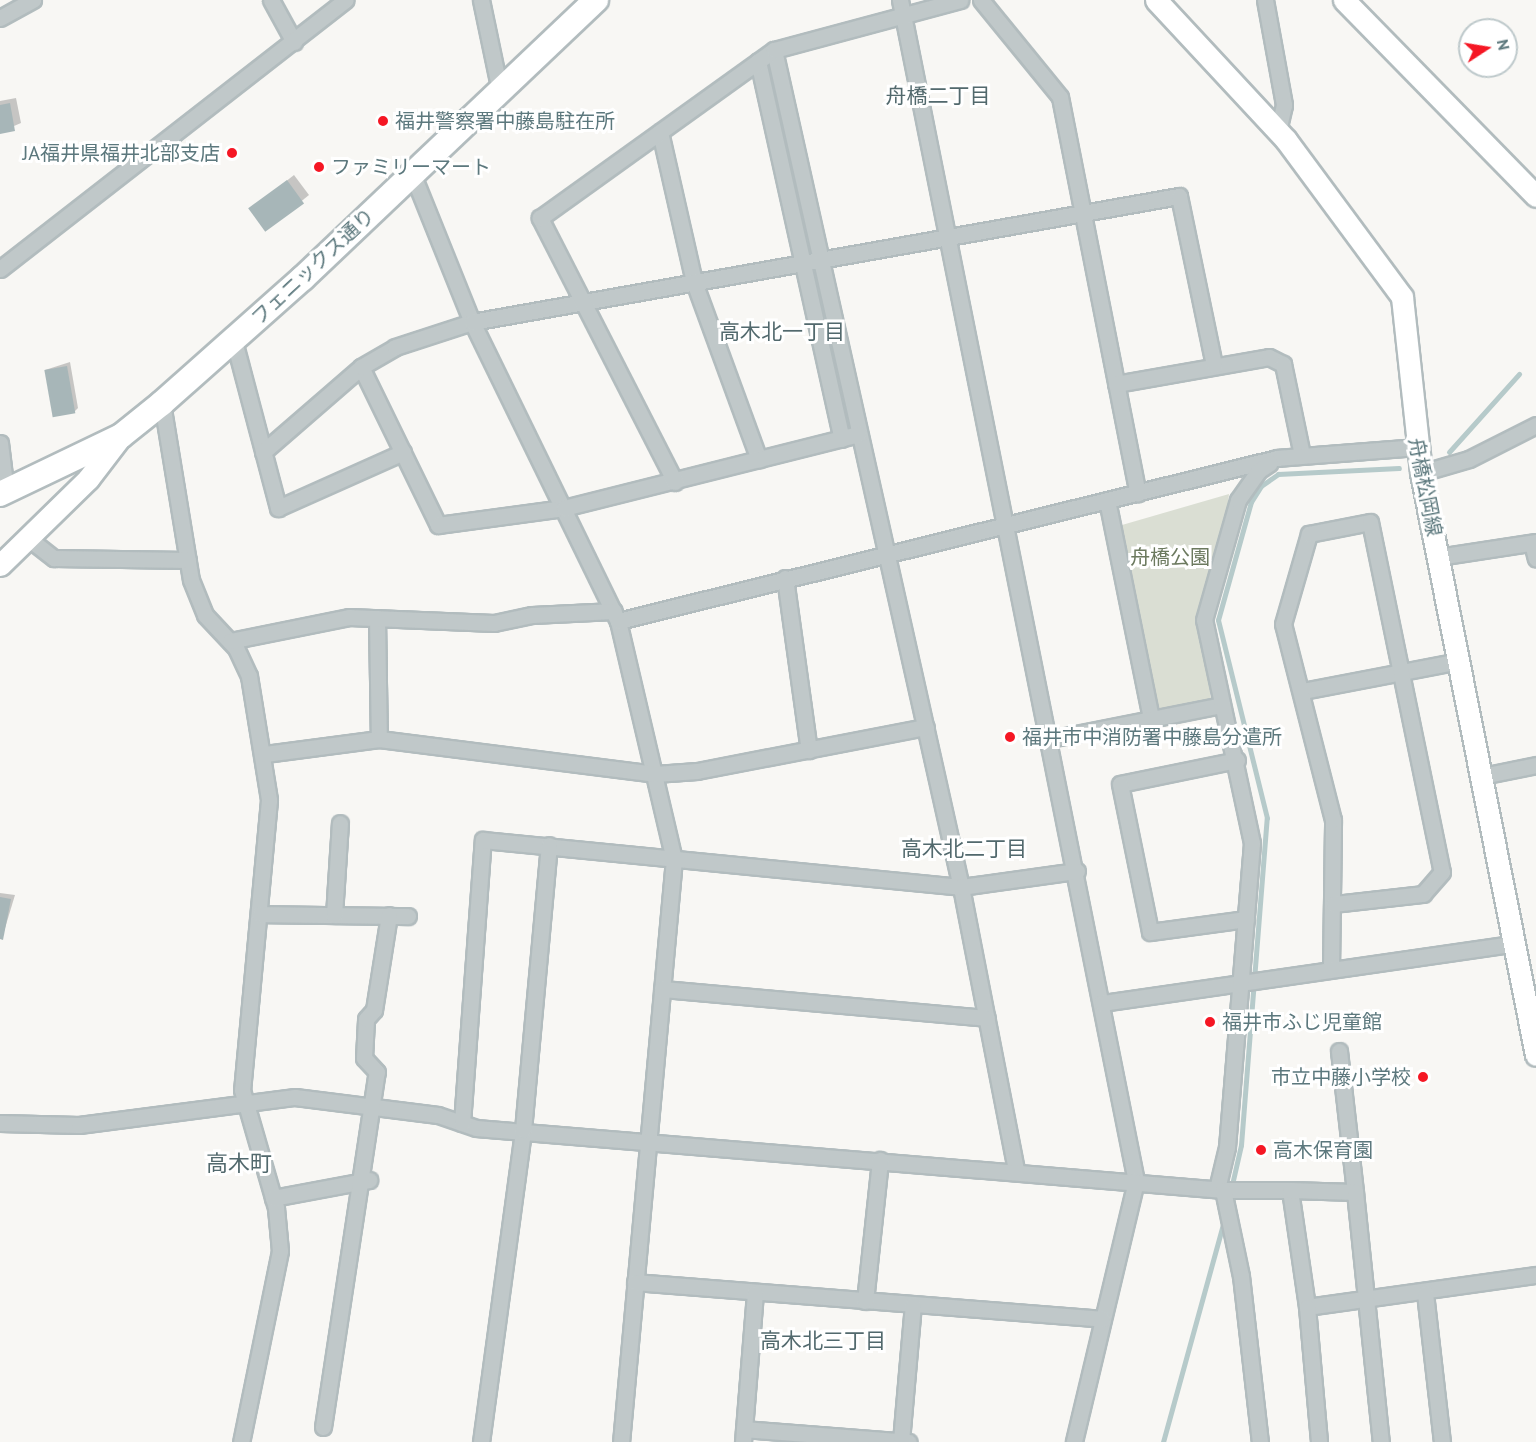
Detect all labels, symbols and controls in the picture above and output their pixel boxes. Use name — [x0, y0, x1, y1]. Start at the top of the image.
north arrow — [1458, 18, 1518, 78]
text: N — [1493, 37, 1515, 52]
district label: 舟橋二丁目 — [886, 83, 990, 109]
place label: 福井警察署中藤島駐在所 — [395, 109, 615, 133]
marker: 福井警察署中藤島駐在所 — [376, 114, 390, 128]
place label: JA福井県福井北部支店 — [22, 141, 220, 165]
marker: JA福井県福井北部支店 — [225, 146, 239, 160]
place label: ファミリーマート — [331, 155, 491, 179]
marker: ファミリーマート — [312, 160, 326, 174]
street label: フェニックス通り — [246, 204, 380, 330]
district label: 高木北一丁目 — [719, 319, 845, 345]
street label: 舟橋松岡線 — [1404, 436, 1446, 538]
park label: 舟橋公園 — [1130, 545, 1210, 569]
place label: 福井市中消防署中藤島分遣所 — [1022, 725, 1282, 749]
marker: 福井市中消防署中藤島分遣所 — [1003, 730, 1017, 744]
district label: 高木北二丁目 — [901, 836, 1027, 862]
place label: 福井市ふじ児童館 — [1222, 1010, 1382, 1034]
marker: 福井市ふじ児童館 — [1203, 1015, 1217, 1029]
place label: 市立中藤小学校 — [1271, 1065, 1411, 1089]
marker: 市立中藤小学校 — [1416, 1070, 1430, 1084]
place label: 高木保育園 — [1273, 1138, 1373, 1162]
marker: 高木保育園 — [1254, 1143, 1268, 1157]
district label: 高木町 — [206, 1151, 272, 1177]
district label: 高木北三丁目 — [760, 1328, 886, 1354]

